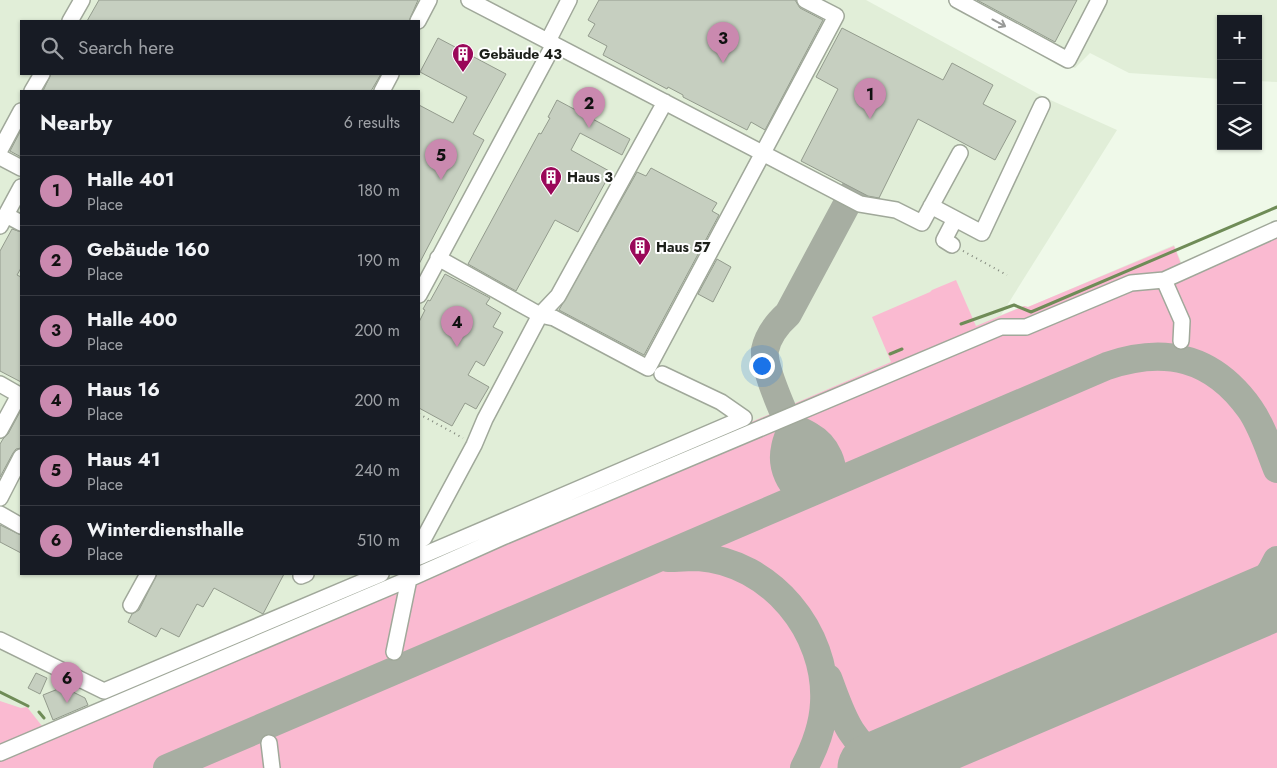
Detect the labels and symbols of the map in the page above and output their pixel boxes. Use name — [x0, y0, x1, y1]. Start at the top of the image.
one-way arrow — [992, 18, 1007, 28]
pin: 3 — [707, 22, 739, 63]
building icon: Gebäude 43 — [451, 42, 475, 73]
place label: Gebäude 43 — [479, 44, 562, 64]
pin: 1 — [854, 78, 886, 119]
pin: 2 — [573, 87, 605, 128]
pin: 5 — [425, 139, 457, 180]
building icon: Haus 3 — [539, 165, 563, 196]
place label: Haus 3 — [567, 167, 613, 187]
building icon: Haus 57 — [628, 235, 652, 266]
place label: Haus 57 — [656, 237, 711, 257]
pin: 4 — [441, 306, 473, 347]
your location — [749, 353, 775, 379]
pin: 6 — [51, 662, 83, 703]

